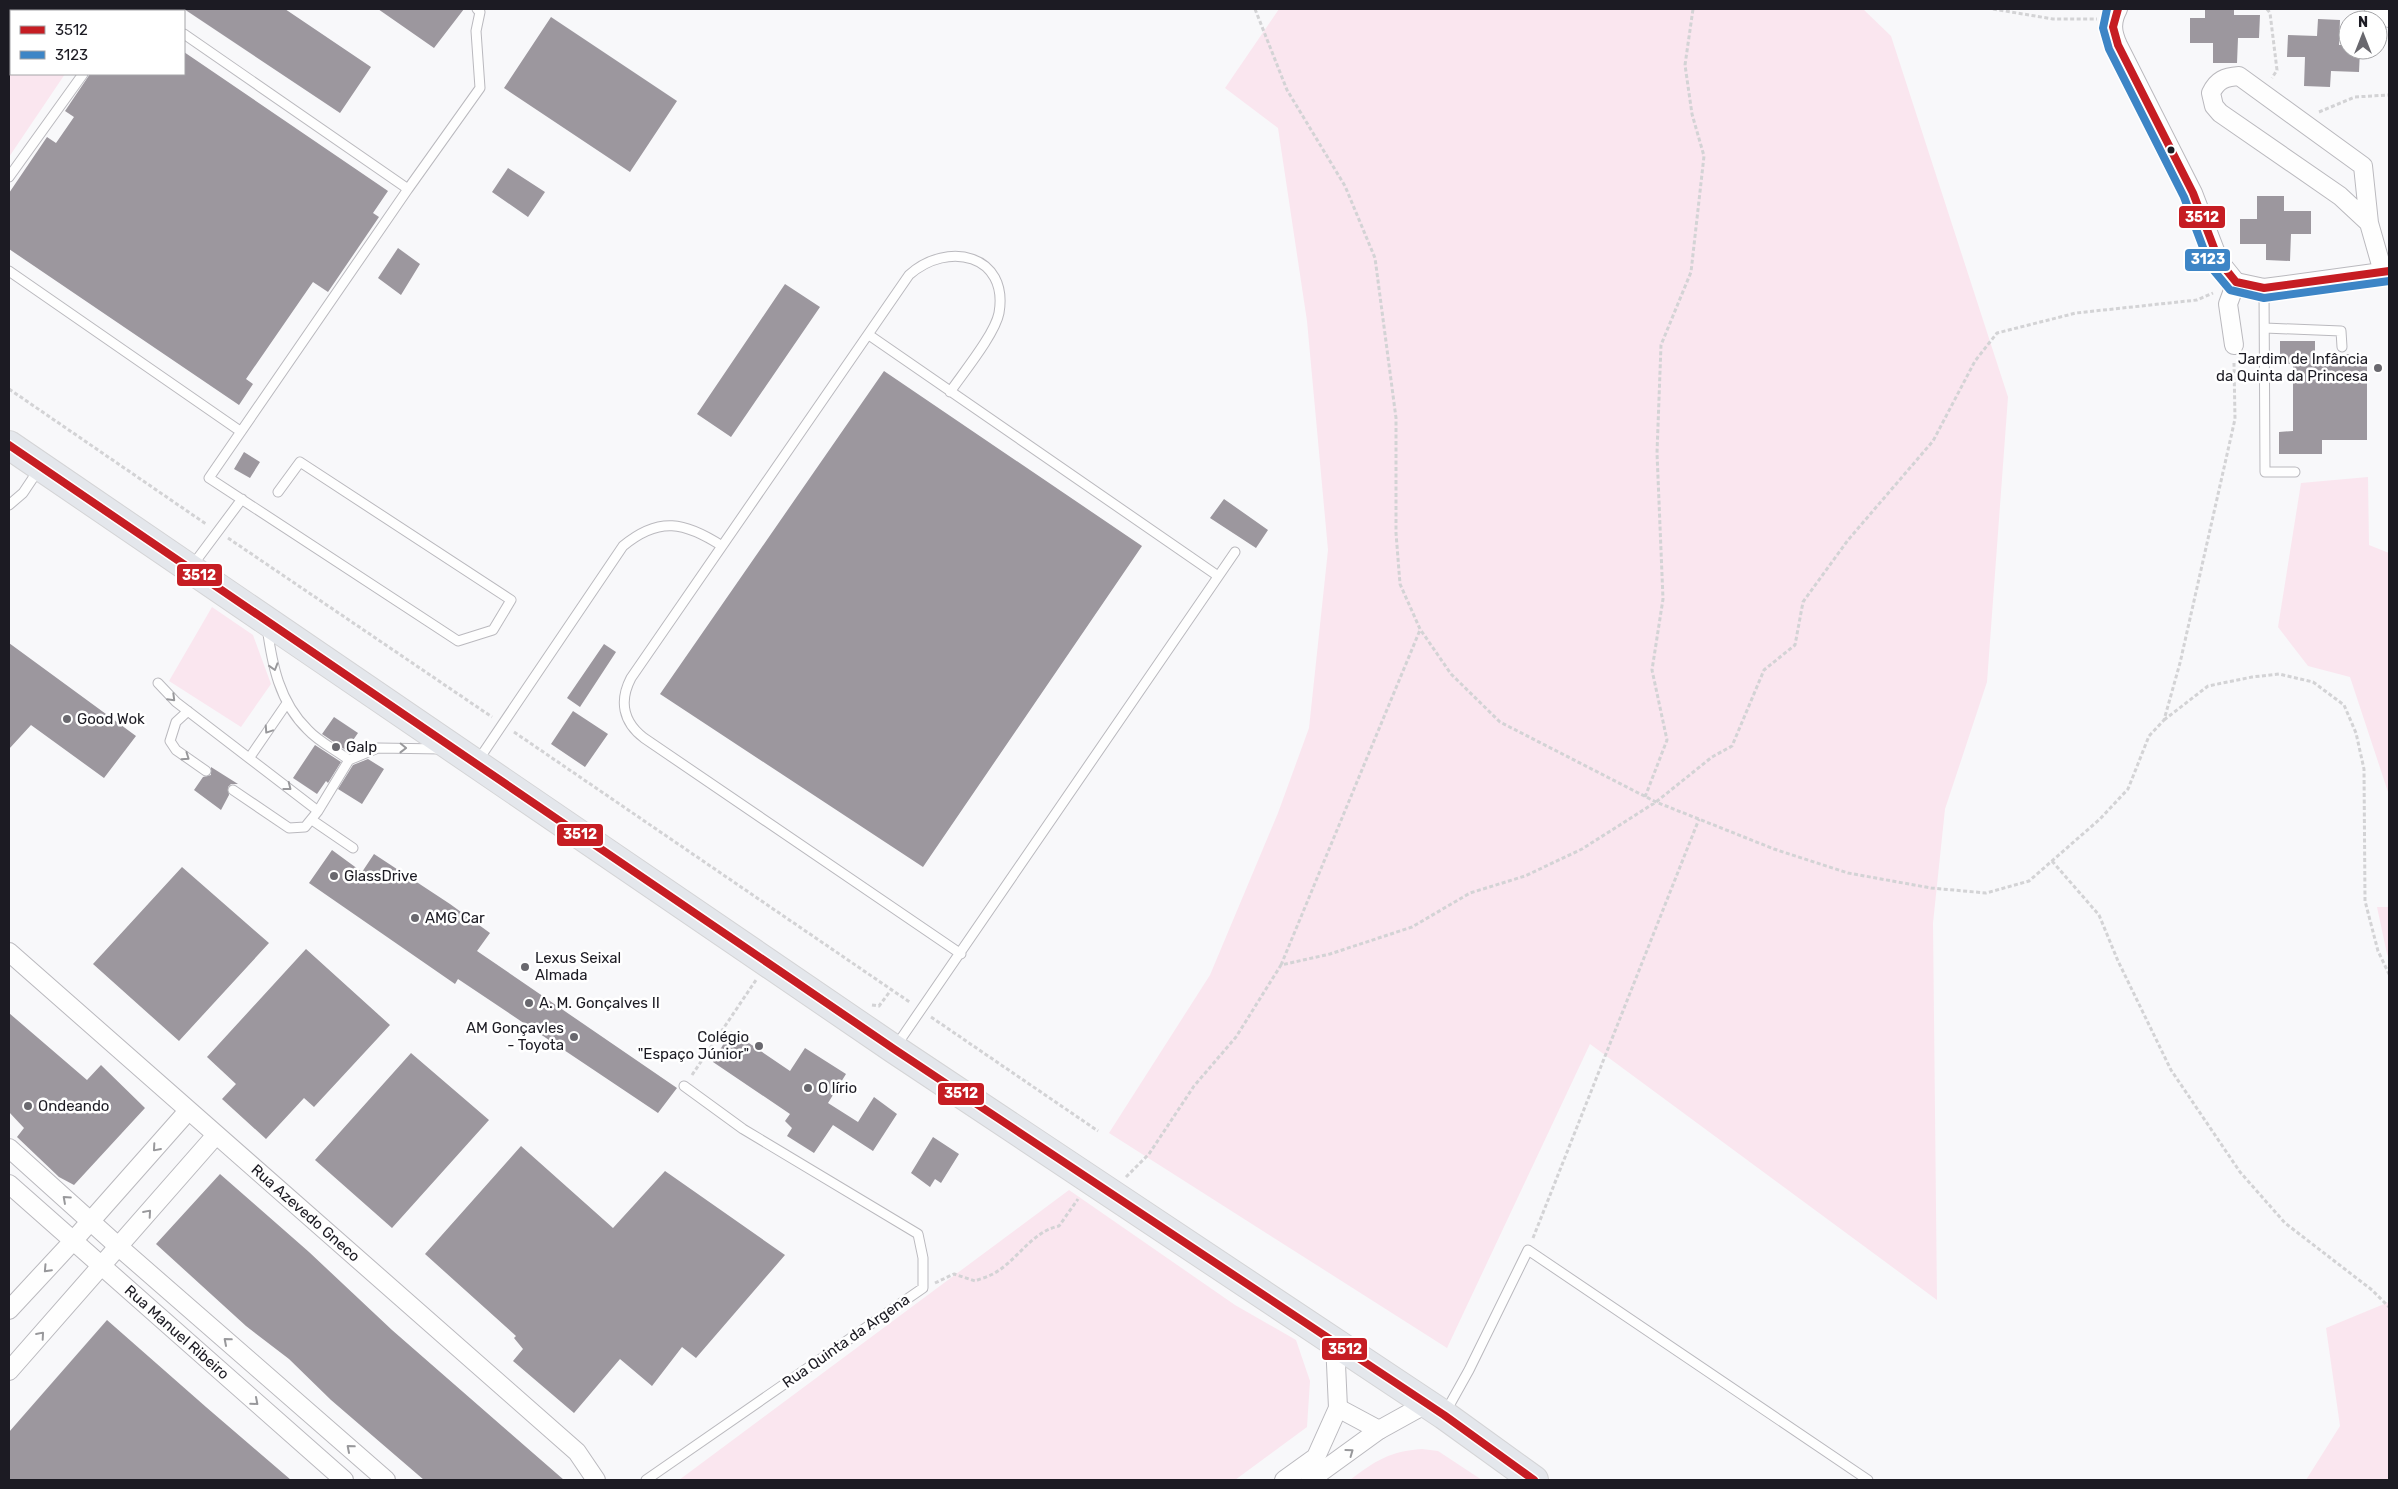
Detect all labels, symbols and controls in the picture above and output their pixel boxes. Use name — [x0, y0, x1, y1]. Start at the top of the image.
legend — [10, 10, 185, 75]
north arrow — [2338, 10, 2388, 60]
text: N — [2358, 14, 2368, 31]
text: 3512 — [55, 21, 88, 39]
text: 3123 — [55, 46, 88, 64]
unlabelled marker — [2166, 145, 2176, 155]
line badge: 3512 — [2178, 205, 2226, 229]
text: 3512 — [2185, 209, 2219, 226]
line badge: 3123 — [2184, 248, 2231, 272]
text: 3123 — [2191, 251, 2225, 268]
place label: Jardim de Infância da Quinta da Princesa — [2216, 350, 2368, 385]
marker: Jardim de Infância da Quinta da Princesa — [2372, 362, 2384, 374]
line badge: 3512 — [176, 563, 223, 587]
text: 3512 — [182, 567, 216, 584]
one-way arrow — [268, 662, 278, 671]
one-way arrow — [166, 692, 175, 701]
place label: Good Wok — [77, 710, 145, 728]
marker: Good Wok — [61, 713, 73, 725]
one-way arrow — [265, 724, 274, 734]
place label: Galp — [346, 738, 377, 756]
marker: Galp — [330, 741, 342, 753]
one-way arrow — [400, 743, 408, 753]
one-way arrow — [180, 751, 190, 760]
one-way arrow — [282, 782, 291, 790]
line badge: 3512 — [556, 823, 604, 847]
text: 3512 — [563, 826, 597, 843]
place label: GlassDrive — [344, 867, 418, 885]
marker: GlassDrive — [328, 870, 340, 882]
place label: AMG Car — [425, 909, 485, 927]
marker: AMG Car — [409, 912, 421, 924]
place label: Lexus Seixal Almada — [535, 949, 621, 984]
marker: Lexus Seixal Almada — [519, 961, 531, 973]
place label: A. M. Gonçalves II — [539, 994, 660, 1012]
marker: A. M. Gonçalves II — [523, 997, 535, 1009]
place label: AM Gonçavles - Toyota — [466, 1019, 564, 1054]
place label: Colégio "Espaço Júnior" — [638, 1028, 749, 1063]
marker: AM Gonçavles - Toyota — [568, 1031, 580, 1043]
marker: Colégio "Espaço Júnior" — [753, 1040, 765, 1052]
place label: O lírio — [818, 1079, 857, 1097]
marker: O lírio — [802, 1082, 814, 1094]
line badge: 3512 — [937, 1082, 985, 1106]
text: 3512 — [944, 1085, 978, 1102]
place label: Ondeando — [38, 1097, 109, 1115]
marker: Ondeando — [22, 1100, 34, 1112]
one-way arrow — [153, 1143, 162, 1152]
street label: Rua Azevedo Gneco — [248, 1160, 363, 1266]
one-way arrow — [62, 1196, 71, 1205]
one-way arrow — [142, 1209, 151, 1218]
one-way arrow — [44, 1263, 53, 1272]
street label: Rua Manuel Ribeiro — [121, 1281, 233, 1383]
street label: Rua Quinta da Argena — [779, 1290, 913, 1392]
one-way arrow — [35, 1331, 44, 1340]
line badge: 3512 — [1321, 1337, 1368, 1361]
one-way arrow — [224, 1338, 233, 1347]
text: 3512 — [1328, 1341, 1362, 1358]
one-way arrow — [249, 1396, 258, 1405]
one-way arrow — [346, 1445, 355, 1454]
one-way arrow — [1344, 1449, 1353, 1457]

